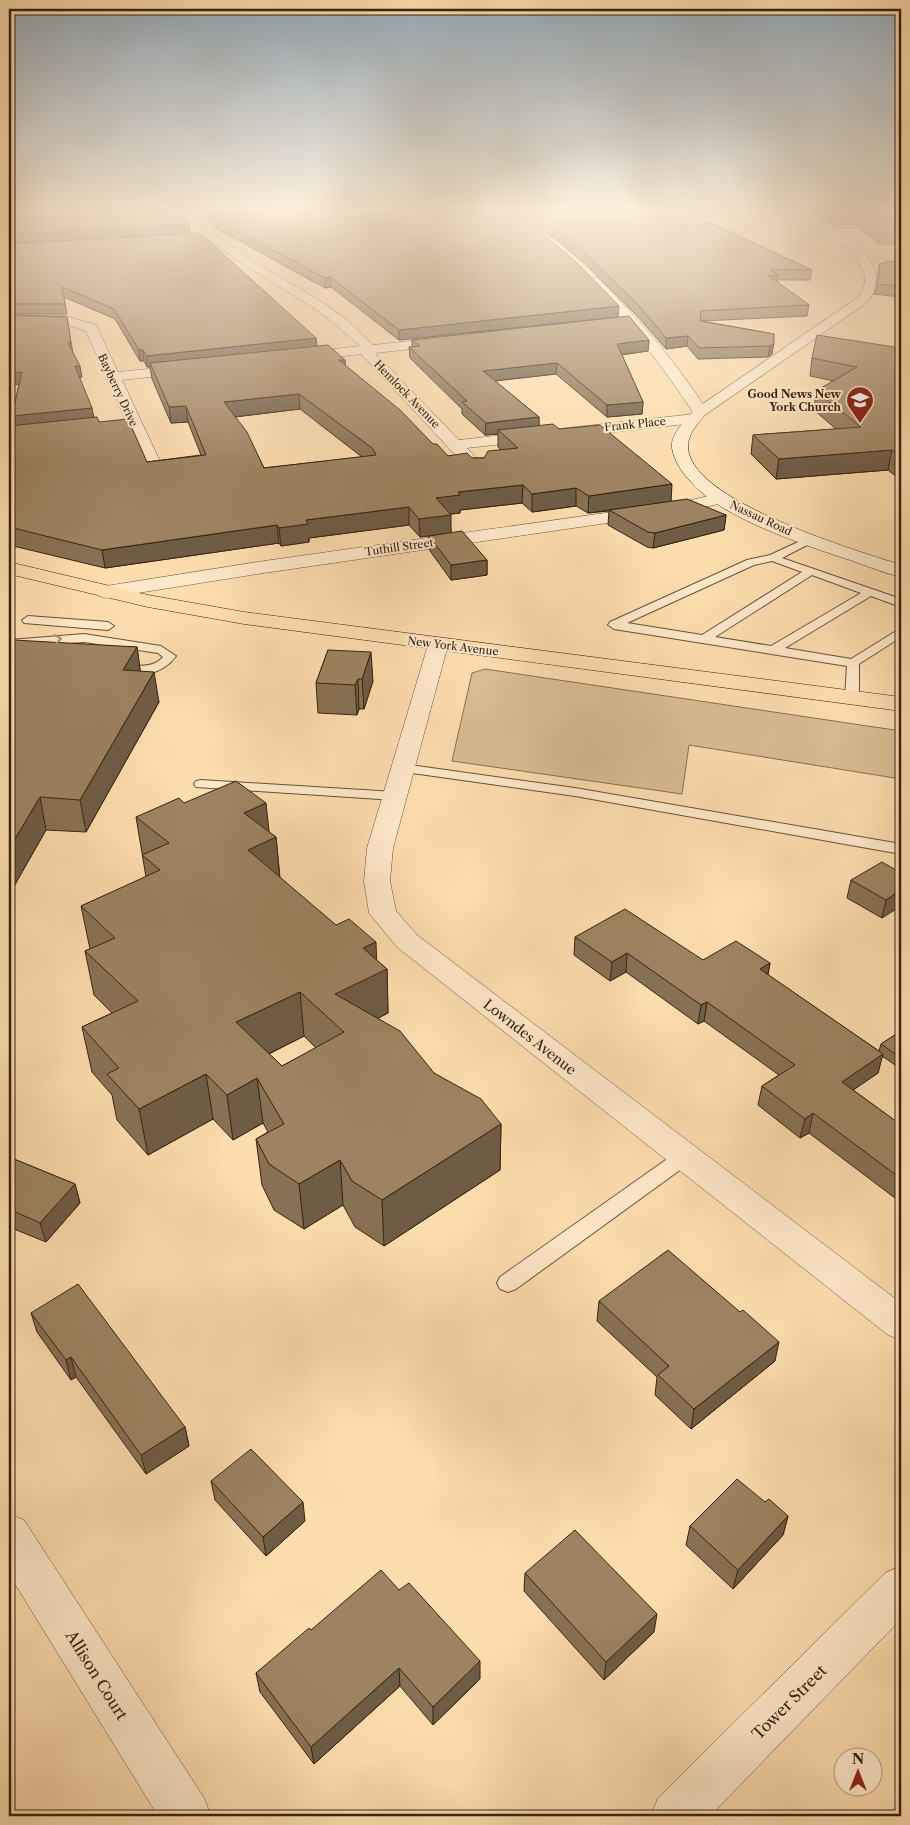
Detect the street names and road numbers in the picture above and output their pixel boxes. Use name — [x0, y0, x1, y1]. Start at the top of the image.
street label: Bayberry Drive — [95, 351, 141, 429]
street label: Hemlock Avenue — [371, 357, 443, 431]
street label: Frank Place — [604, 414, 666, 434]
street label: Nassau Road — [728, 498, 795, 539]
street label: Tuthill Street — [364, 535, 434, 559]
street label: New York Avenue — [407, 633, 499, 659]
street label: Lowndes Avenue — [480, 995, 580, 1079]
street label: Allison Court — [61, 1626, 133, 1724]
street label: Tower Street — [747, 1660, 831, 1744]

